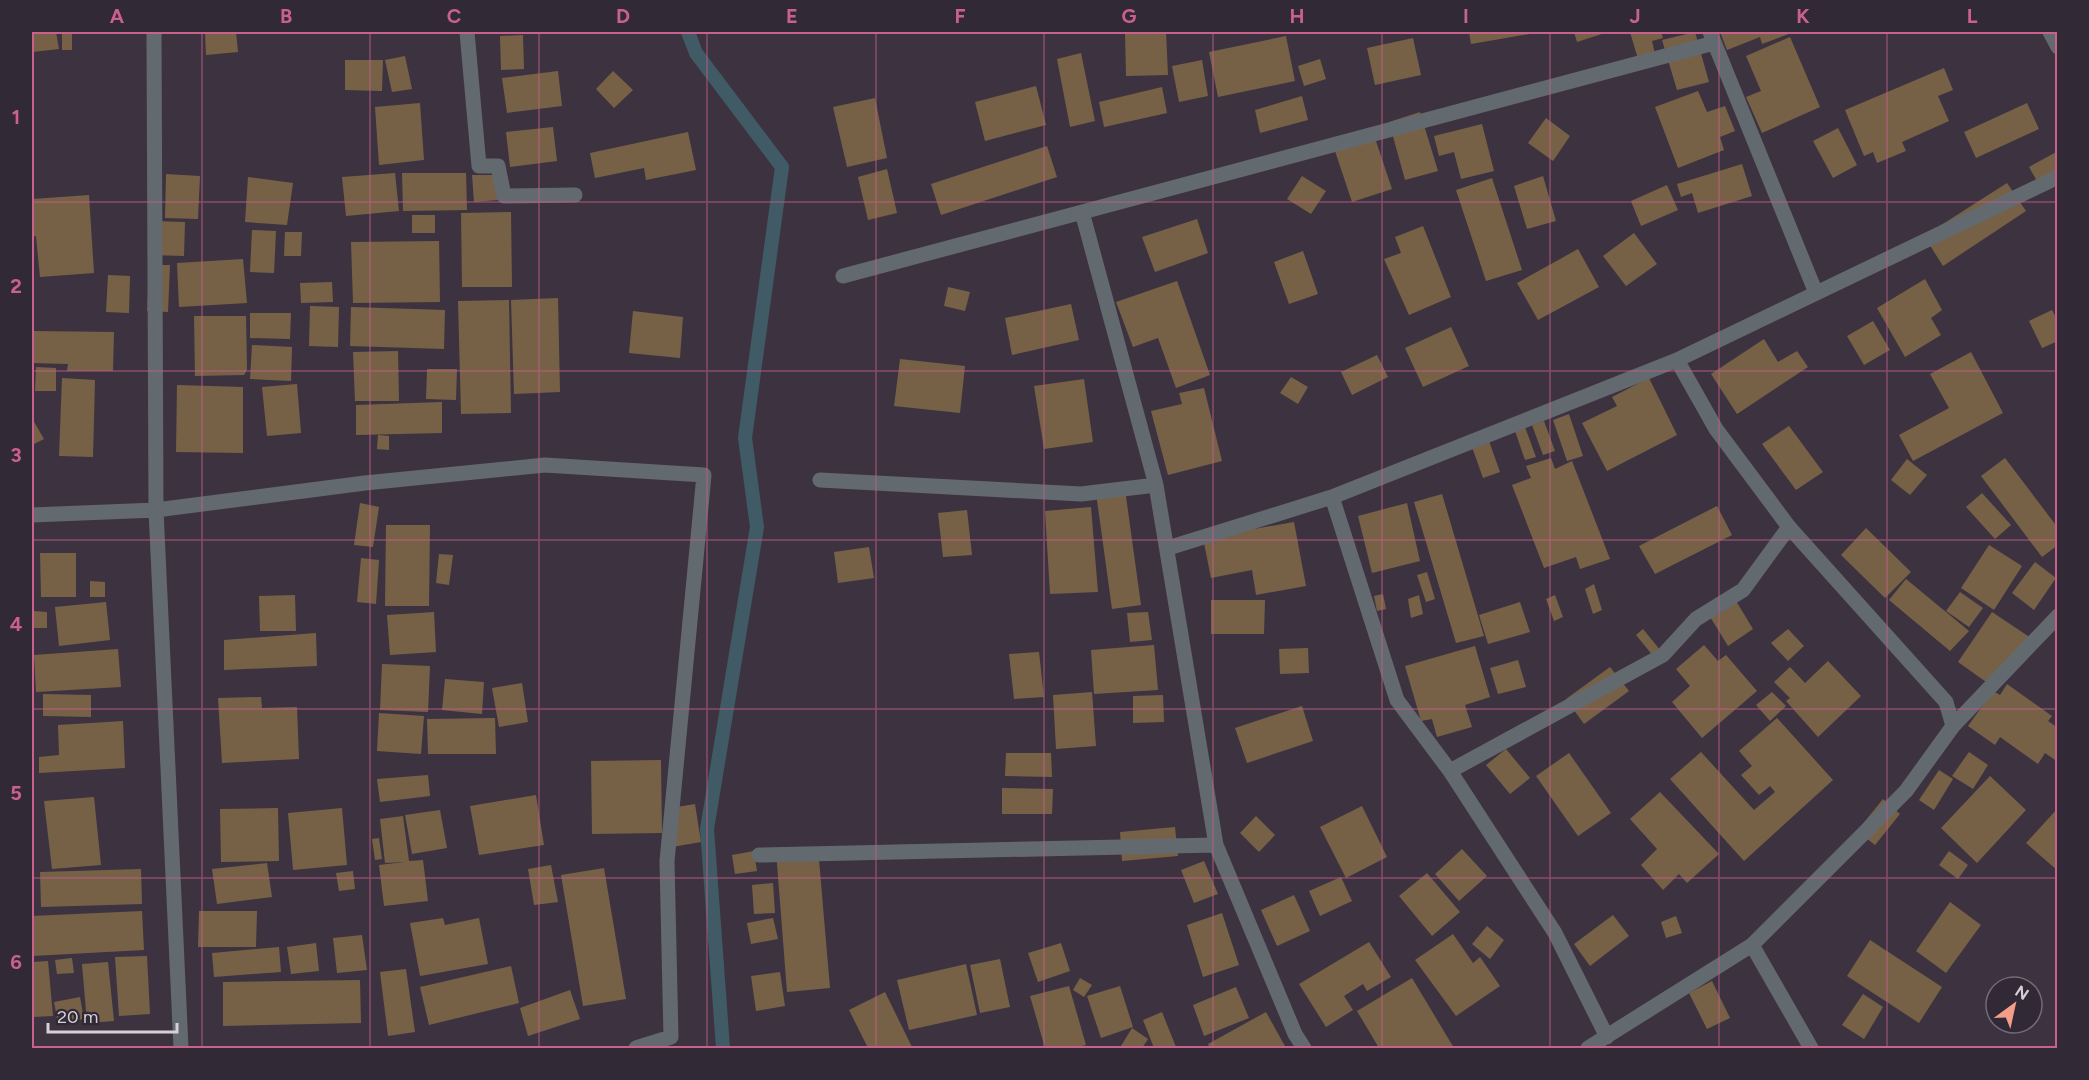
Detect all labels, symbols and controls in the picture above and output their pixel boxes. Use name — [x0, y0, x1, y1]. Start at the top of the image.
text: A — [110, 4, 125, 28]
text: B — [280, 4, 292, 28]
text: C — [447, 4, 461, 28]
text: D — [616, 4, 630, 28]
text: E — [786, 4, 798, 28]
text: F — [954, 4, 966, 28]
text: G — [1122, 4, 1137, 28]
text: H — [1290, 4, 1305, 28]
text: I — [1463, 4, 1469, 28]
text: J — [1629, 4, 1641, 28]
text: K — [1796, 4, 1810, 28]
text: L — [1967, 4, 1978, 28]
text: 1 — [12, 105, 20, 129]
text: 2 — [10, 274, 22, 298]
text: 3 — [10, 443, 22, 467]
text: 4 — [10, 612, 23, 636]
text: 5 — [10, 781, 22, 805]
text: 6 — [10, 950, 22, 974]
north arrow — [1984, 975, 2044, 1035]
text: N — [2012, 982, 2032, 1004]
scale bar — [48, 996, 177, 1034]
text: 20 m — [57, 1006, 98, 1028]

